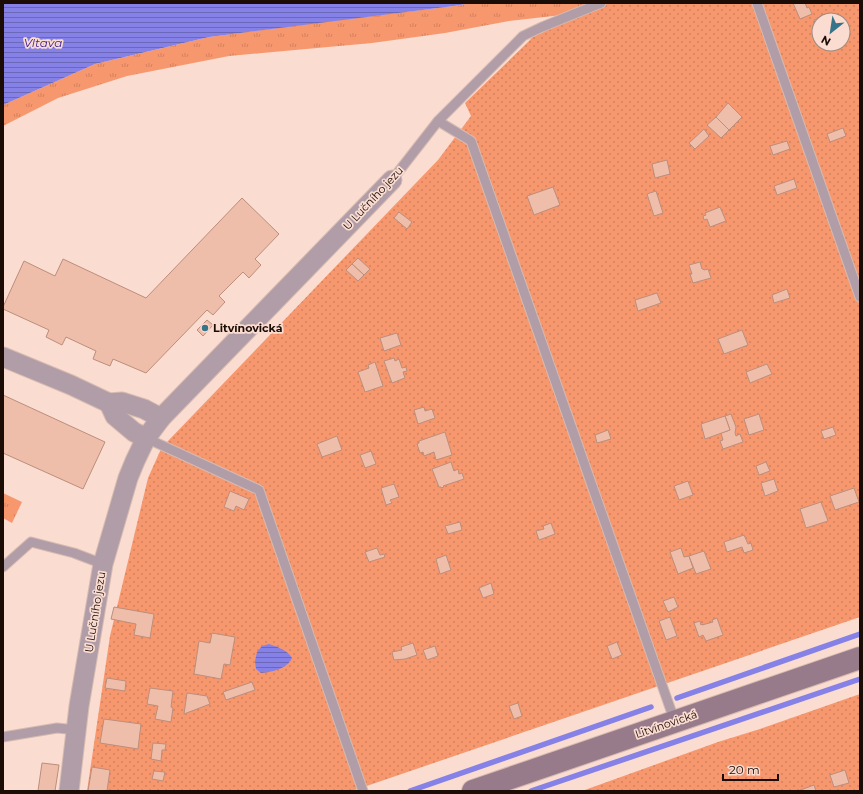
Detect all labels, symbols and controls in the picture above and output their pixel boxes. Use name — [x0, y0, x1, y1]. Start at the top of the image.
north arrow — [811, 12, 851, 52]
text: N — [819, 32, 833, 49]
water label: Vltava — [24, 35, 62, 50]
street label: U Lučního jezu — [340, 163, 406, 233]
place label: Litvínovická — [213, 321, 283, 335]
marker: Litvínovická — [200, 323, 210, 333]
street label: U Lučního jezu — [82, 571, 108, 653]
street label: Litvínovická — [633, 707, 699, 741]
scale bar — [723, 756, 778, 782]
text: 20 m — [729, 762, 760, 777]

